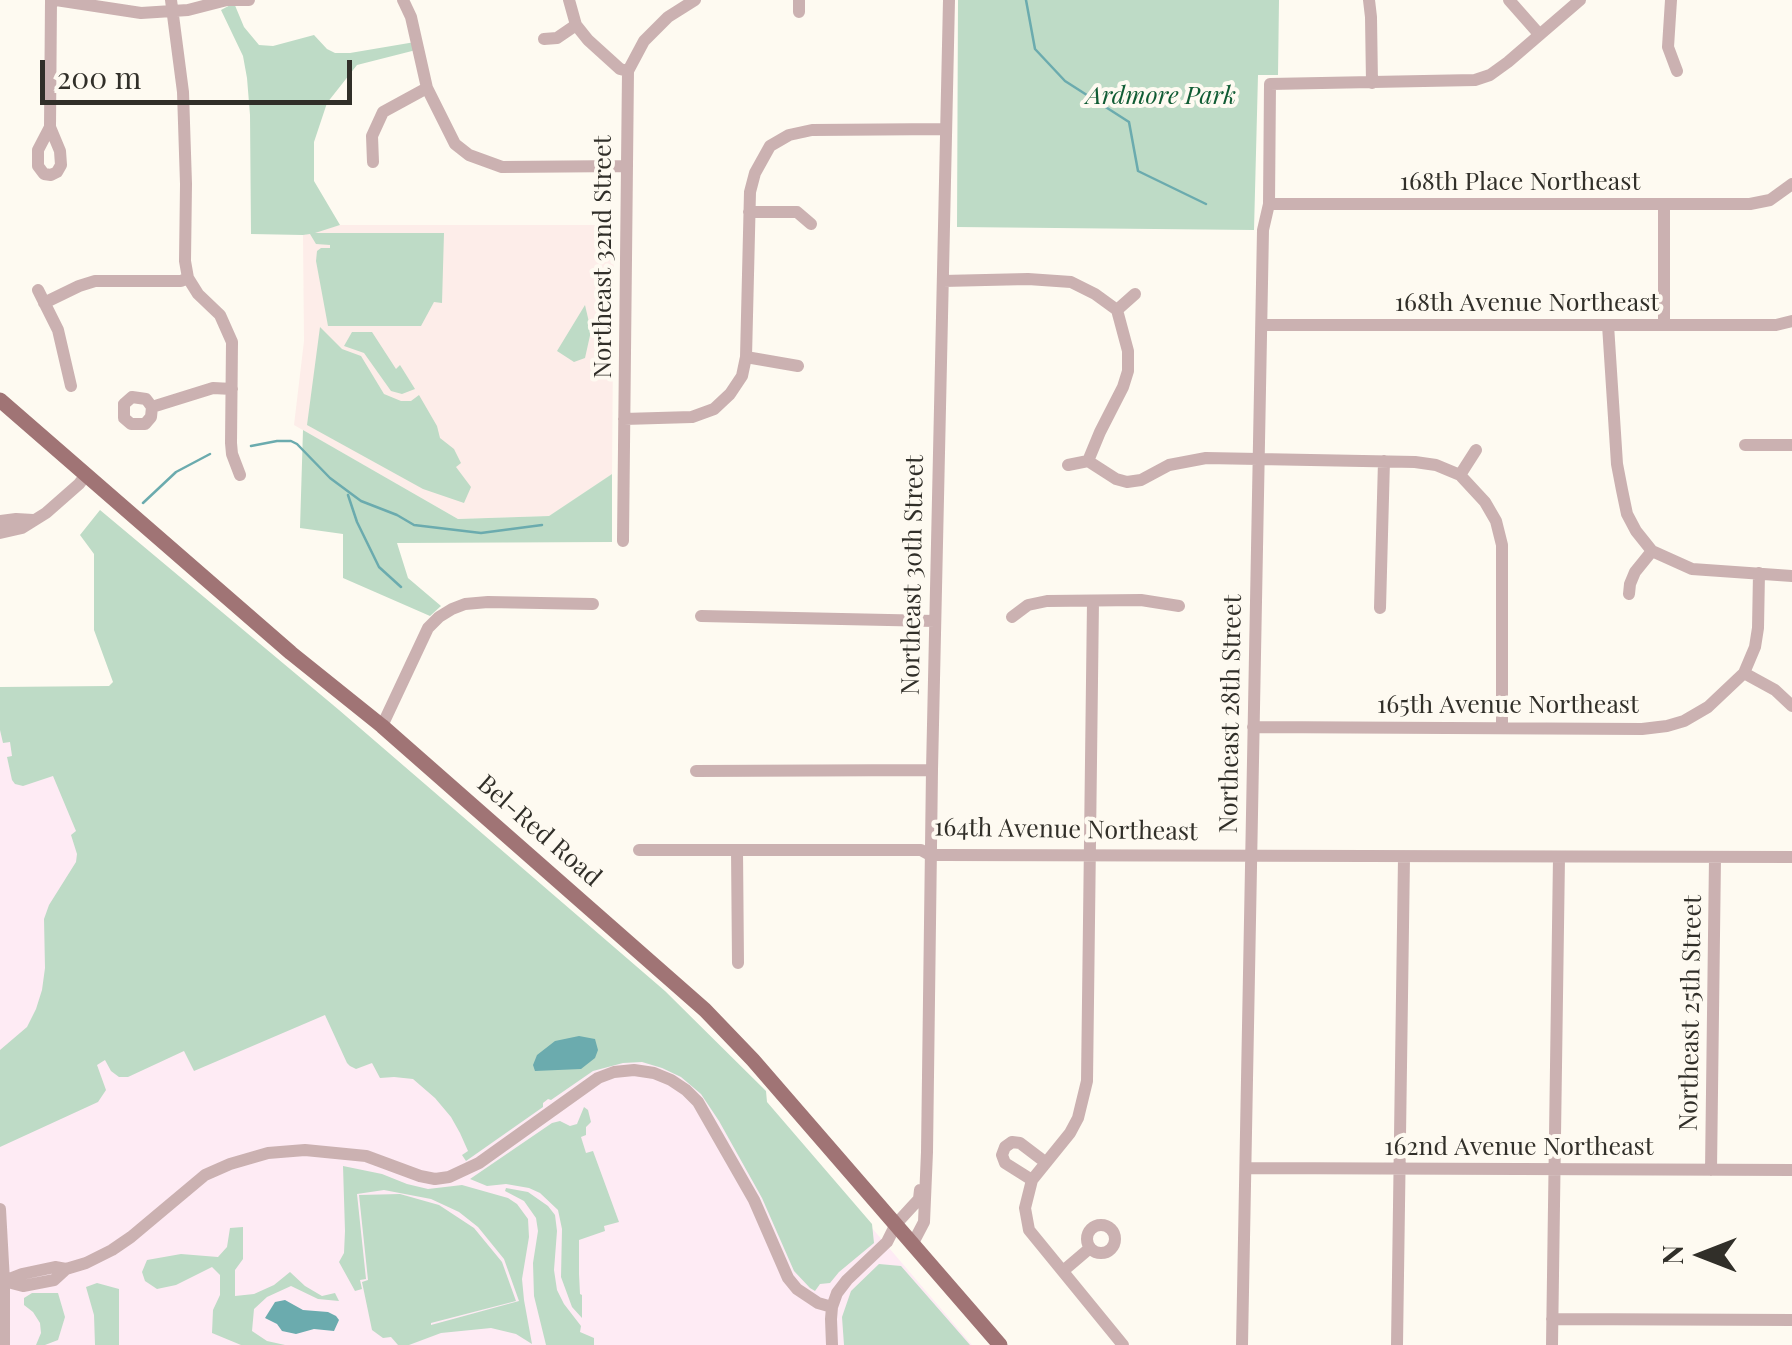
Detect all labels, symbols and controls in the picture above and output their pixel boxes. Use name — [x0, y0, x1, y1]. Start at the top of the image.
scale bar — [45, 40, 358, 102]
text: 200 m — [57, 57, 141, 97]
park label: Ardmore Park — [1086, 81, 1236, 111]
street label: Northeast 32nd Street — [588, 136, 618, 378]
street label: 168th Place Northeast — [1400, 167, 1640, 197]
street label: 168th Avenue Northeast — [1395, 288, 1659, 318]
street label: Northeast 30th Street — [896, 455, 930, 695]
street label: Northeast 28th Street — [1214, 594, 1248, 834]
street label: 165th Avenue Northeast — [1377, 690, 1639, 720]
street label: Bel-Red Road — [471, 769, 607, 893]
street label: 164th Avenue Northeast — [934, 813, 1198, 847]
street label: Northeast 25th Street — [1674, 895, 1708, 1131]
street label: 162nd Avenue Northeast — [1384, 1132, 1654, 1162]
north arrow — [1652, 1205, 1752, 1305]
text: N — [1653, 1245, 1690, 1265]

